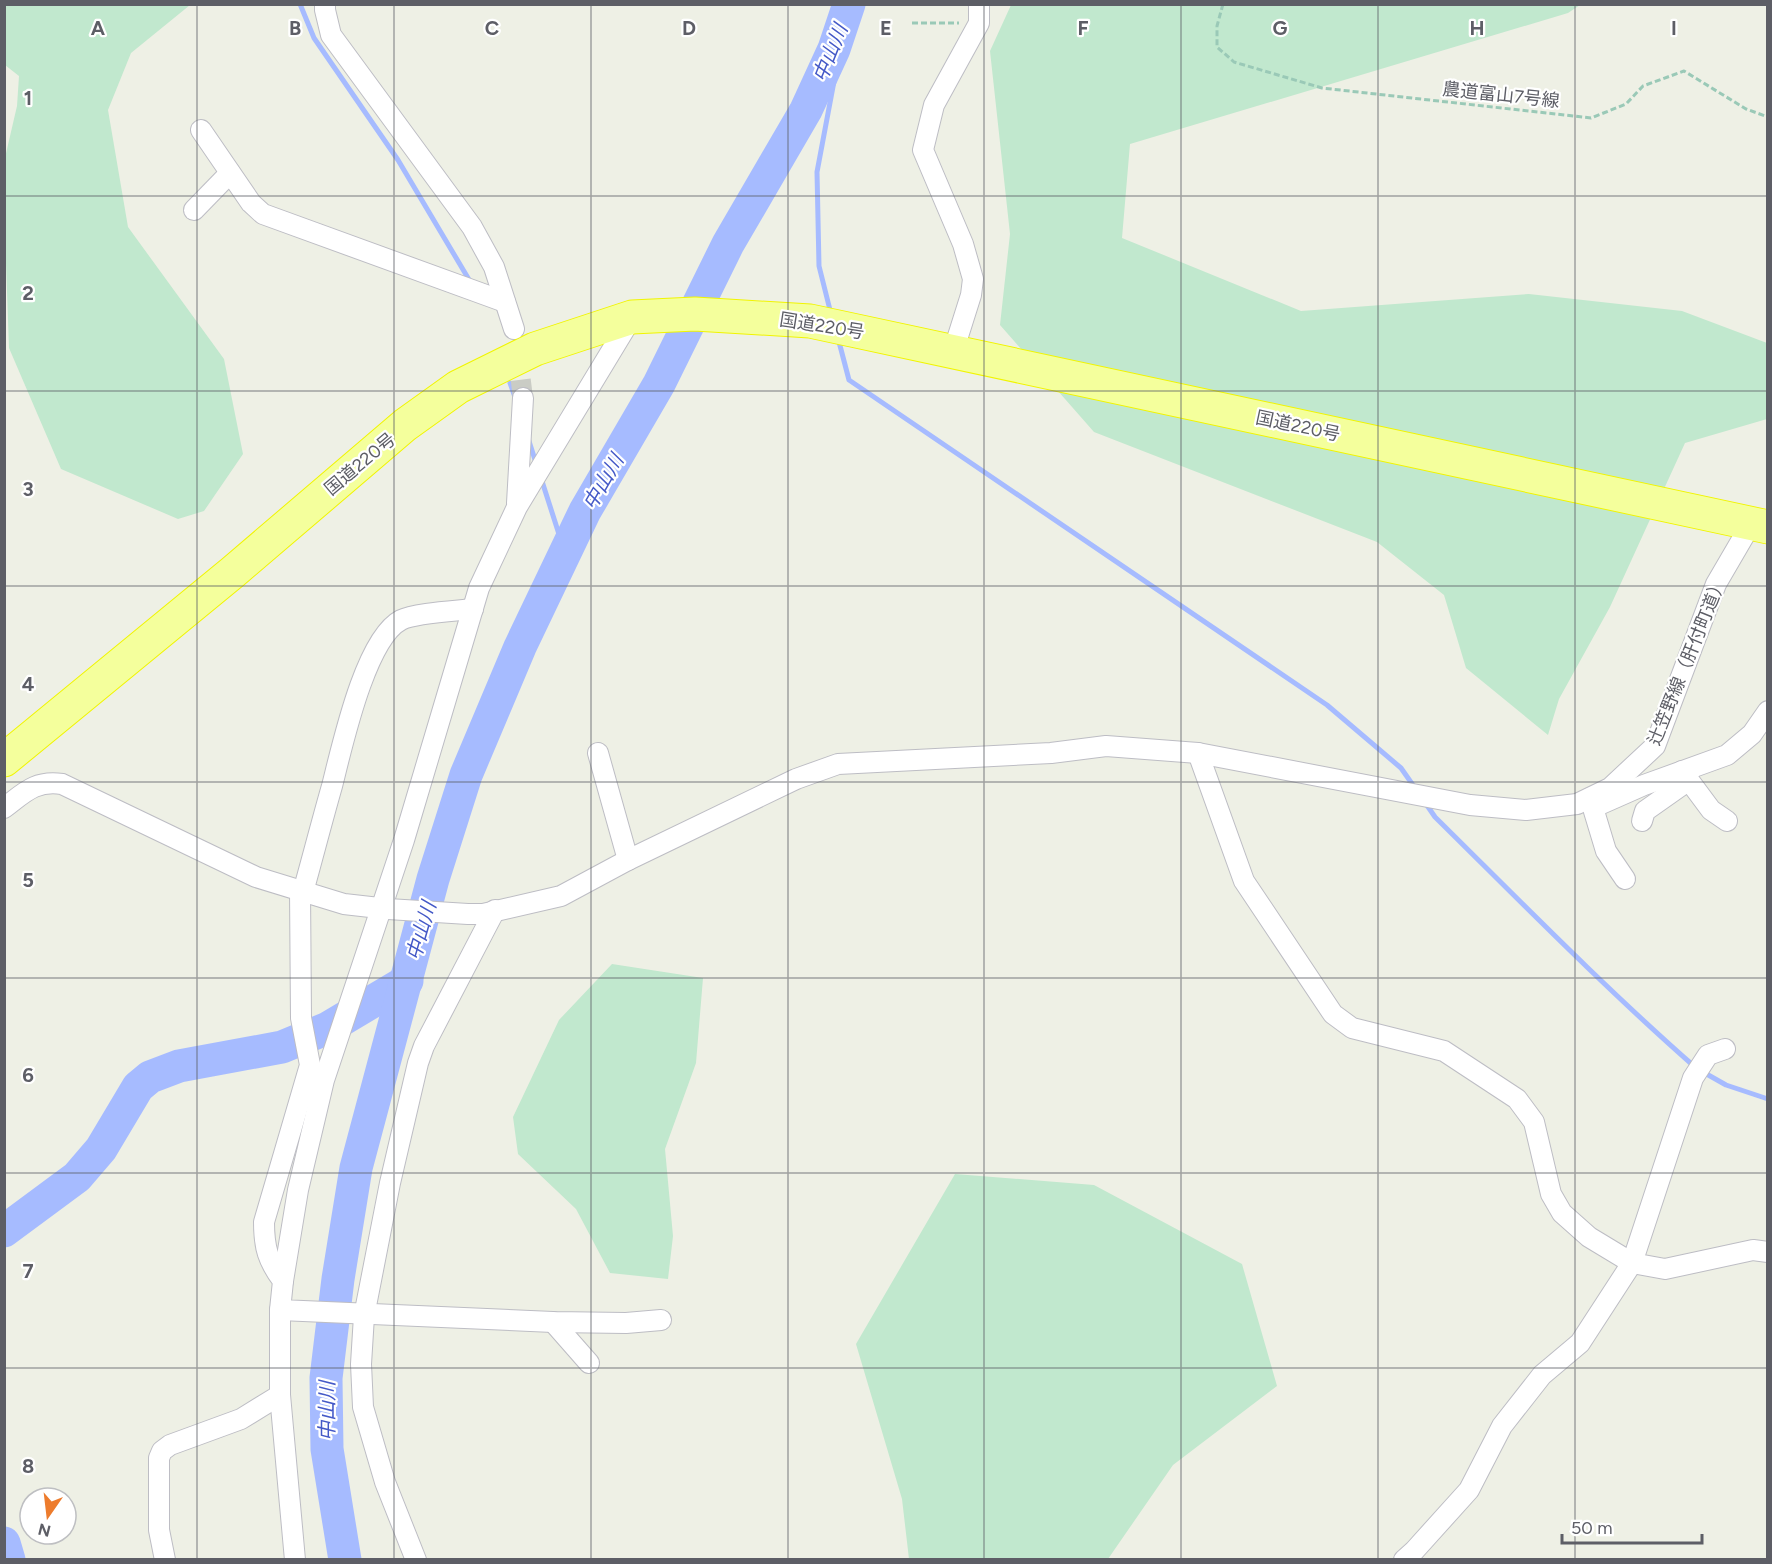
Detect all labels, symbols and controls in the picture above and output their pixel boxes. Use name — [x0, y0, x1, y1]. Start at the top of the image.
text: A — [91, 16, 106, 40]
text: B — [289, 16, 301, 40]
text: C — [485, 16, 499, 40]
text: D — [682, 16, 696, 40]
text: E — [880, 16, 892, 40]
text: F — [1077, 16, 1089, 40]
text: G — [1273, 16, 1288, 40]
text: H — [1470, 16, 1485, 40]
text: I — [1671, 16, 1677, 40]
water label: 中山川 — [808, 19, 853, 85]
street label: 農道富山7号線 — [1441, 78, 1561, 112]
text: 1 — [24, 86, 32, 110]
text: 2 — [22, 281, 34, 305]
street label: 国道220号 — [778, 308, 866, 344]
street label: 国道220号 — [1254, 406, 1342, 446]
street label: 国道220号 — [320, 428, 400, 500]
water label: 中山川 — [578, 448, 629, 514]
text: 3 — [22, 477, 34, 501]
street label: 辻笠野線（肝付町道） — [1643, 573, 1731, 749]
text: 4 — [22, 672, 35, 696]
text: 5 — [22, 868, 34, 892]
water label: 中山川 — [401, 897, 441, 963]
text: 6 — [22, 1063, 34, 1087]
text: 7 — [22, 1259, 34, 1283]
water label: 中山川 — [315, 1379, 339, 1441]
text: 8 — [22, 1454, 34, 1478]
north arrow — [18, 1486, 78, 1546]
scale bar — [1562, 1507, 1702, 1545]
text: 50 m — [1571, 1517, 1613, 1539]
text: N — [36, 1519, 53, 1541]

